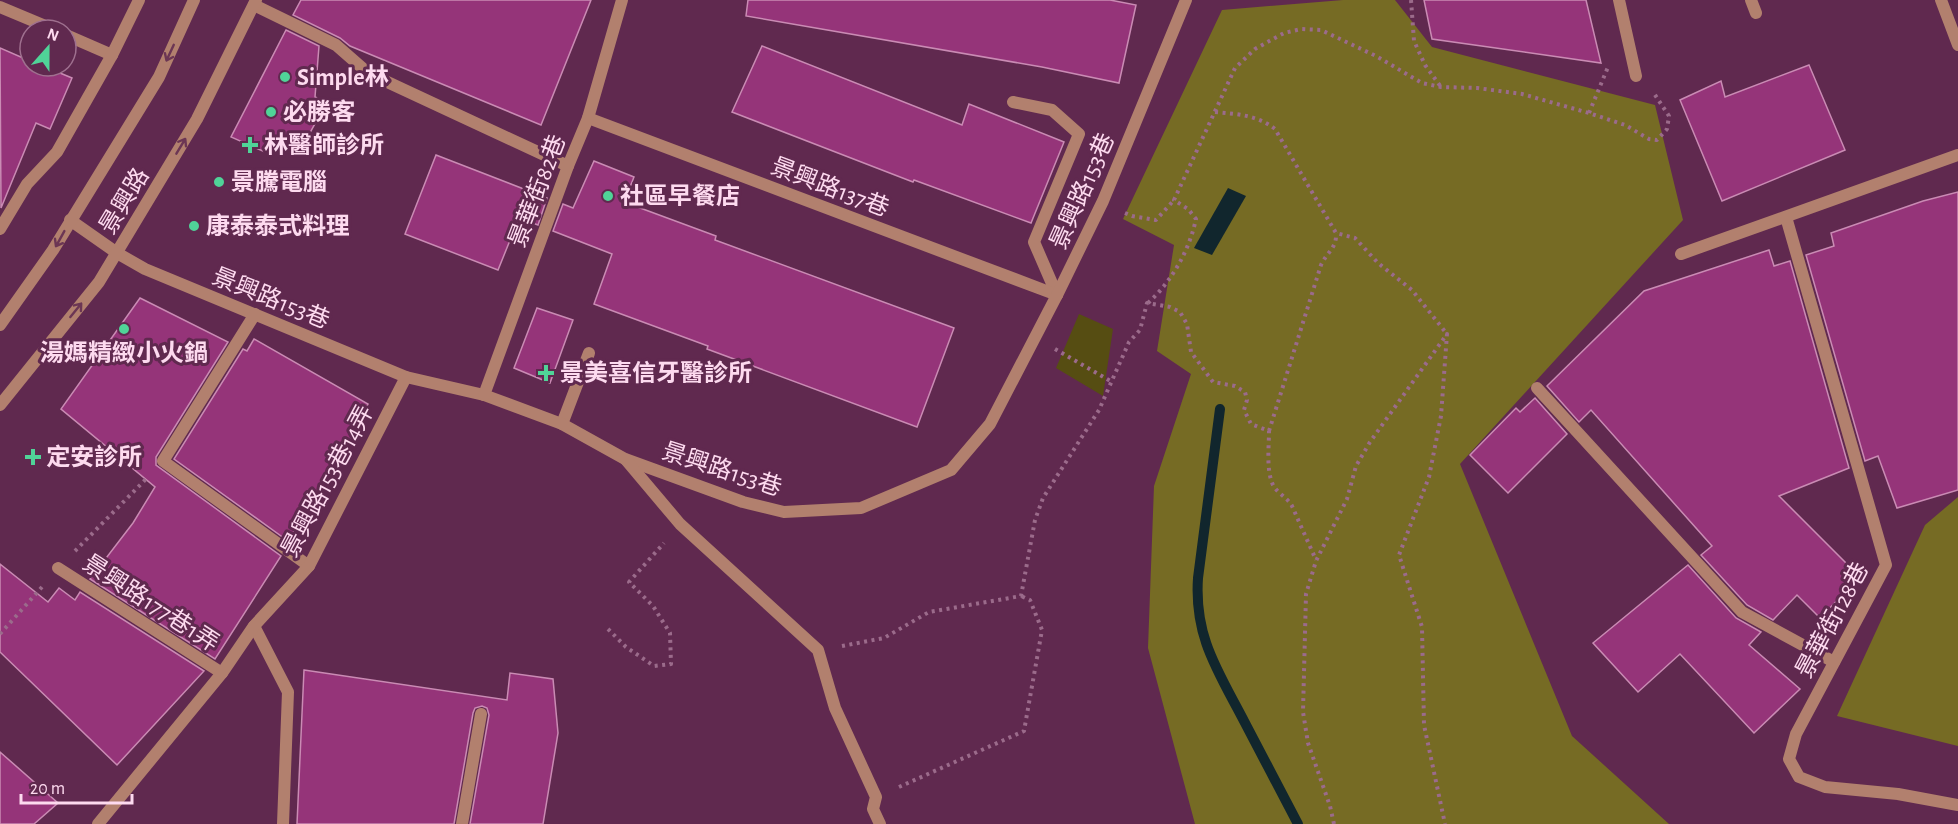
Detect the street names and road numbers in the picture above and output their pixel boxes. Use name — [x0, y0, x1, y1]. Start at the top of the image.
street label: 景興路153巷 — [1045, 129, 1119, 253]
street label: 景華街82巷 — [504, 131, 570, 251]
street label: 景興路137巷 — [767, 153, 893, 221]
street label: 景興路 — [94, 163, 154, 239]
street label: 景興路153巷 — [209, 263, 333, 333]
street label: 景興路153巷14弄 — [276, 401, 378, 561]
street label: 景興路153巷 — [659, 437, 785, 501]
street label: 景興路177巷1弄 — [78, 549, 224, 657]
street label: 景華街128巷 — [1791, 558, 1873, 682]

